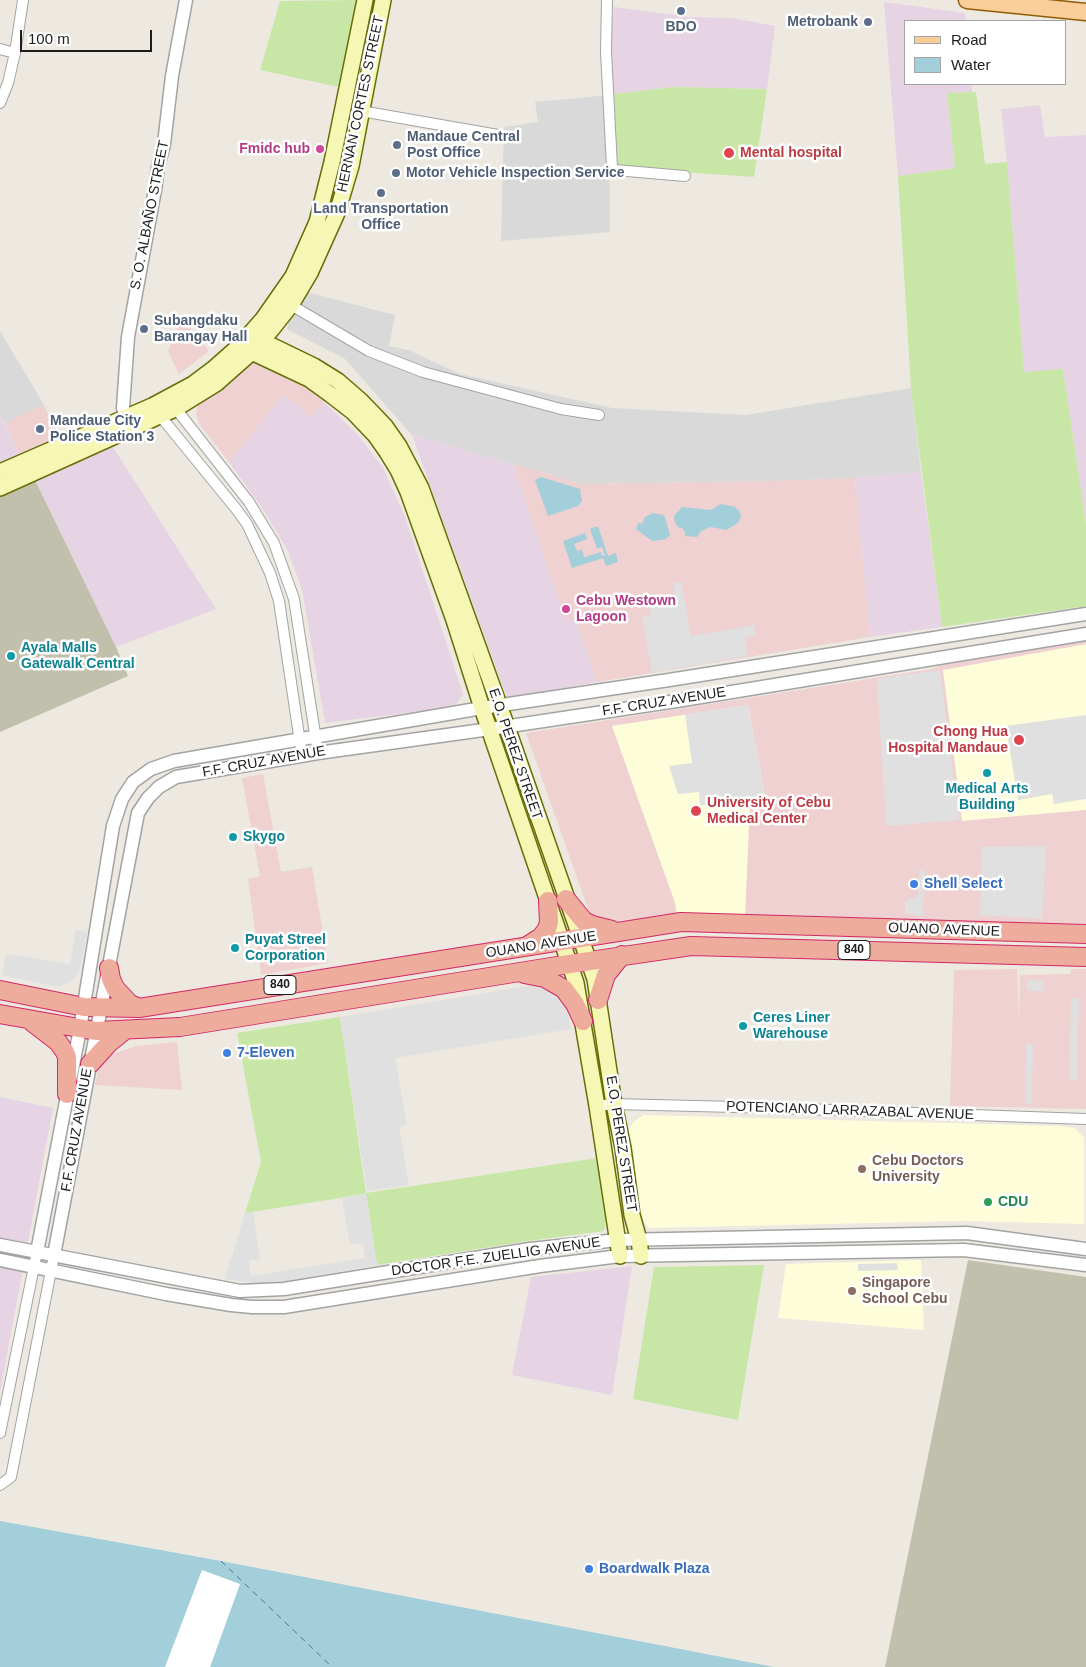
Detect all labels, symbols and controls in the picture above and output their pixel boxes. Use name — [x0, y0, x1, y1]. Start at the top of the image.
marker: BDO — [675, 5, 687, 17]
street label: HERNAN CORTES STREET — [334, 14, 388, 194]
place label: Metrobank — [787, 14, 858, 30]
marker: Metrobank — [862, 16, 874, 28]
place label: BDO — [665, 19, 697, 35]
scale bar — [22, 20, 155, 52]
legend — [904, 20, 1066, 85]
text: 100 m — [28, 30, 70, 47]
text: Road — [951, 31, 987, 48]
text: Water — [951, 56, 990, 73]
place label: Mandaue Central Post Office — [407, 129, 520, 162]
street label: S. O. ALBAÑO STREET — [127, 139, 173, 291]
marker: Mandaue Central Post Office — [391, 139, 403, 151]
place label: Fmidc hub — [239, 141, 310, 157]
marker: Fmidc hub — [314, 143, 326, 155]
place label: Mental hospital — [740, 145, 842, 161]
marker: Mental hospital — [722, 146, 736, 160]
place label: Motor Vehicle Inspection Service — [406, 165, 625, 181]
marker: Motor Vehicle Inspection Service — [390, 167, 402, 179]
marker: Land Transportation Office — [375, 187, 387, 199]
place label: Land Transportation Office — [313, 201, 449, 233]
place label: Subangdaku Barangay Hall — [154, 313, 247, 346]
marker: Subangdaku Barangay Hall — [138, 323, 150, 335]
place label: Mandaue City Police Station 3 — [50, 413, 154, 446]
marker: Mandaue City Police Station 3 — [34, 423, 46, 435]
place label: Cebu Westown Lagoon — [576, 593, 676, 626]
marker: Cebu Westown Lagoon — [560, 603, 572, 615]
place label: Ayala Malls Gatewalk Central — [21, 640, 135, 672]
marker: Ayala Malls Gatewalk Central — [5, 650, 17, 662]
street label: F.F. CRUZ AVENUE — [601, 684, 727, 720]
street label: E.O. PEREZ STREET — [485, 686, 545, 822]
place label: Chong Hua Hospital Mandaue — [888, 724, 1008, 756]
marker: Chong Hua Hospital Mandaue — [1012, 733, 1026, 747]
street label: F.F. CRUZ AVENUE — [201, 743, 327, 781]
marker: Medical Arts Building — [981, 767, 993, 779]
place label: Medical Arts Building — [945, 781, 1029, 814]
place label: University of Cebu Medical Center — [707, 795, 831, 828]
marker: University of Cebu Medical Center — [689, 804, 703, 818]
place label: Skygo — [243, 829, 285, 845]
marker: Skygo — [227, 831, 239, 843]
place label: Shell Select — [924, 876, 1003, 892]
marker: Shell Select — [908, 878, 920, 890]
street label: OUANO AVENUE — [888, 920, 1000, 940]
street label: OUANO AVENUE — [484, 928, 598, 962]
place label: Puyat Streel Corporation — [245, 932, 326, 964]
road number: 840 — [838, 940, 870, 960]
marker: Puyat Streel Corporation — [229, 942, 241, 954]
road number: 840 — [264, 976, 296, 994]
place label: Ceres Liner Warehouse — [753, 1010, 830, 1042]
marker: Ceres Liner Warehouse — [737, 1020, 749, 1032]
place label: 7-Eleven — [237, 1045, 295, 1061]
marker: 7-Eleven — [221, 1047, 233, 1059]
street label: F.F. CRUZ AVENUE — [58, 1067, 96, 1193]
street label: E.O. PEREZ STREET — [602, 1075, 640, 1213]
street label: POTENCIANO LARRAZABAL AVENUE — [726, 1098, 974, 1124]
place label: Cebu Doctors University — [872, 1153, 964, 1186]
marker: Cebu Doctors University — [856, 1163, 868, 1175]
place label: CDU — [998, 1194, 1028, 1210]
marker: CDU — [982, 1196, 994, 1208]
street label: DOCTOR F.E. ZUELLIG AVENUE — [390, 1234, 602, 1280]
place label: Singapore School Cebu — [862, 1275, 948, 1308]
marker: Singapore School Cebu — [846, 1285, 858, 1297]
place label: Boardwalk Plaza — [599, 1561, 709, 1577]
marker: Boardwalk Plaza — [583, 1563, 595, 1575]

